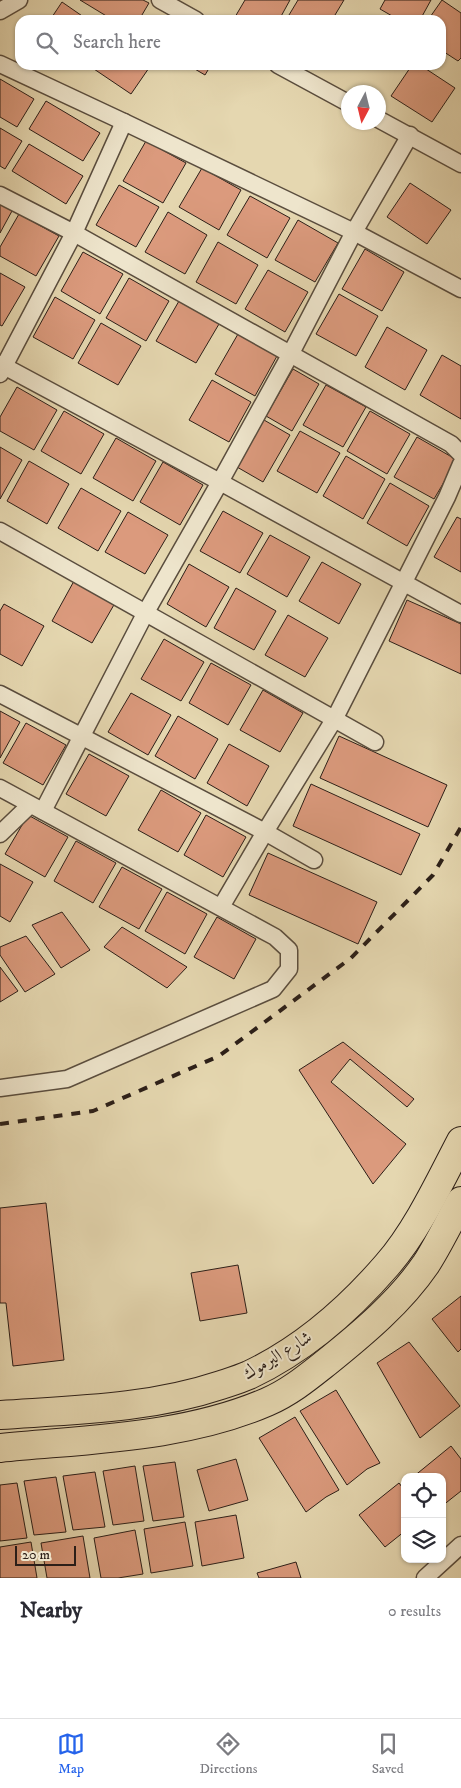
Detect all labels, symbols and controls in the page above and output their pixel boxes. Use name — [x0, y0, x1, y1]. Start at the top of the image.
search box — [15, 15, 446, 70]
icon: search — [33, 29, 61, 57]
text: Search here — [73, 31, 161, 54]
north arrow — [341, 85, 386, 130]
street label: شارع اليرموك — [239, 1327, 318, 1388]
map controls — [401, 1473, 446, 1563]
button: locate — [401, 1473, 446, 1518]
button: layers — [401, 1518, 446, 1563]
scale bar — [15, 1543, 76, 1566]
text: 20 m — [22, 1546, 50, 1564]
text: Nearby — [20, 1598, 82, 1624]
text: 0 results — [388, 1601, 441, 1621]
tab: Map — [57, 1730, 85, 1778]
tab: Directions — [199, 1730, 257, 1778]
tab: Saved — [372, 1730, 404, 1778]

